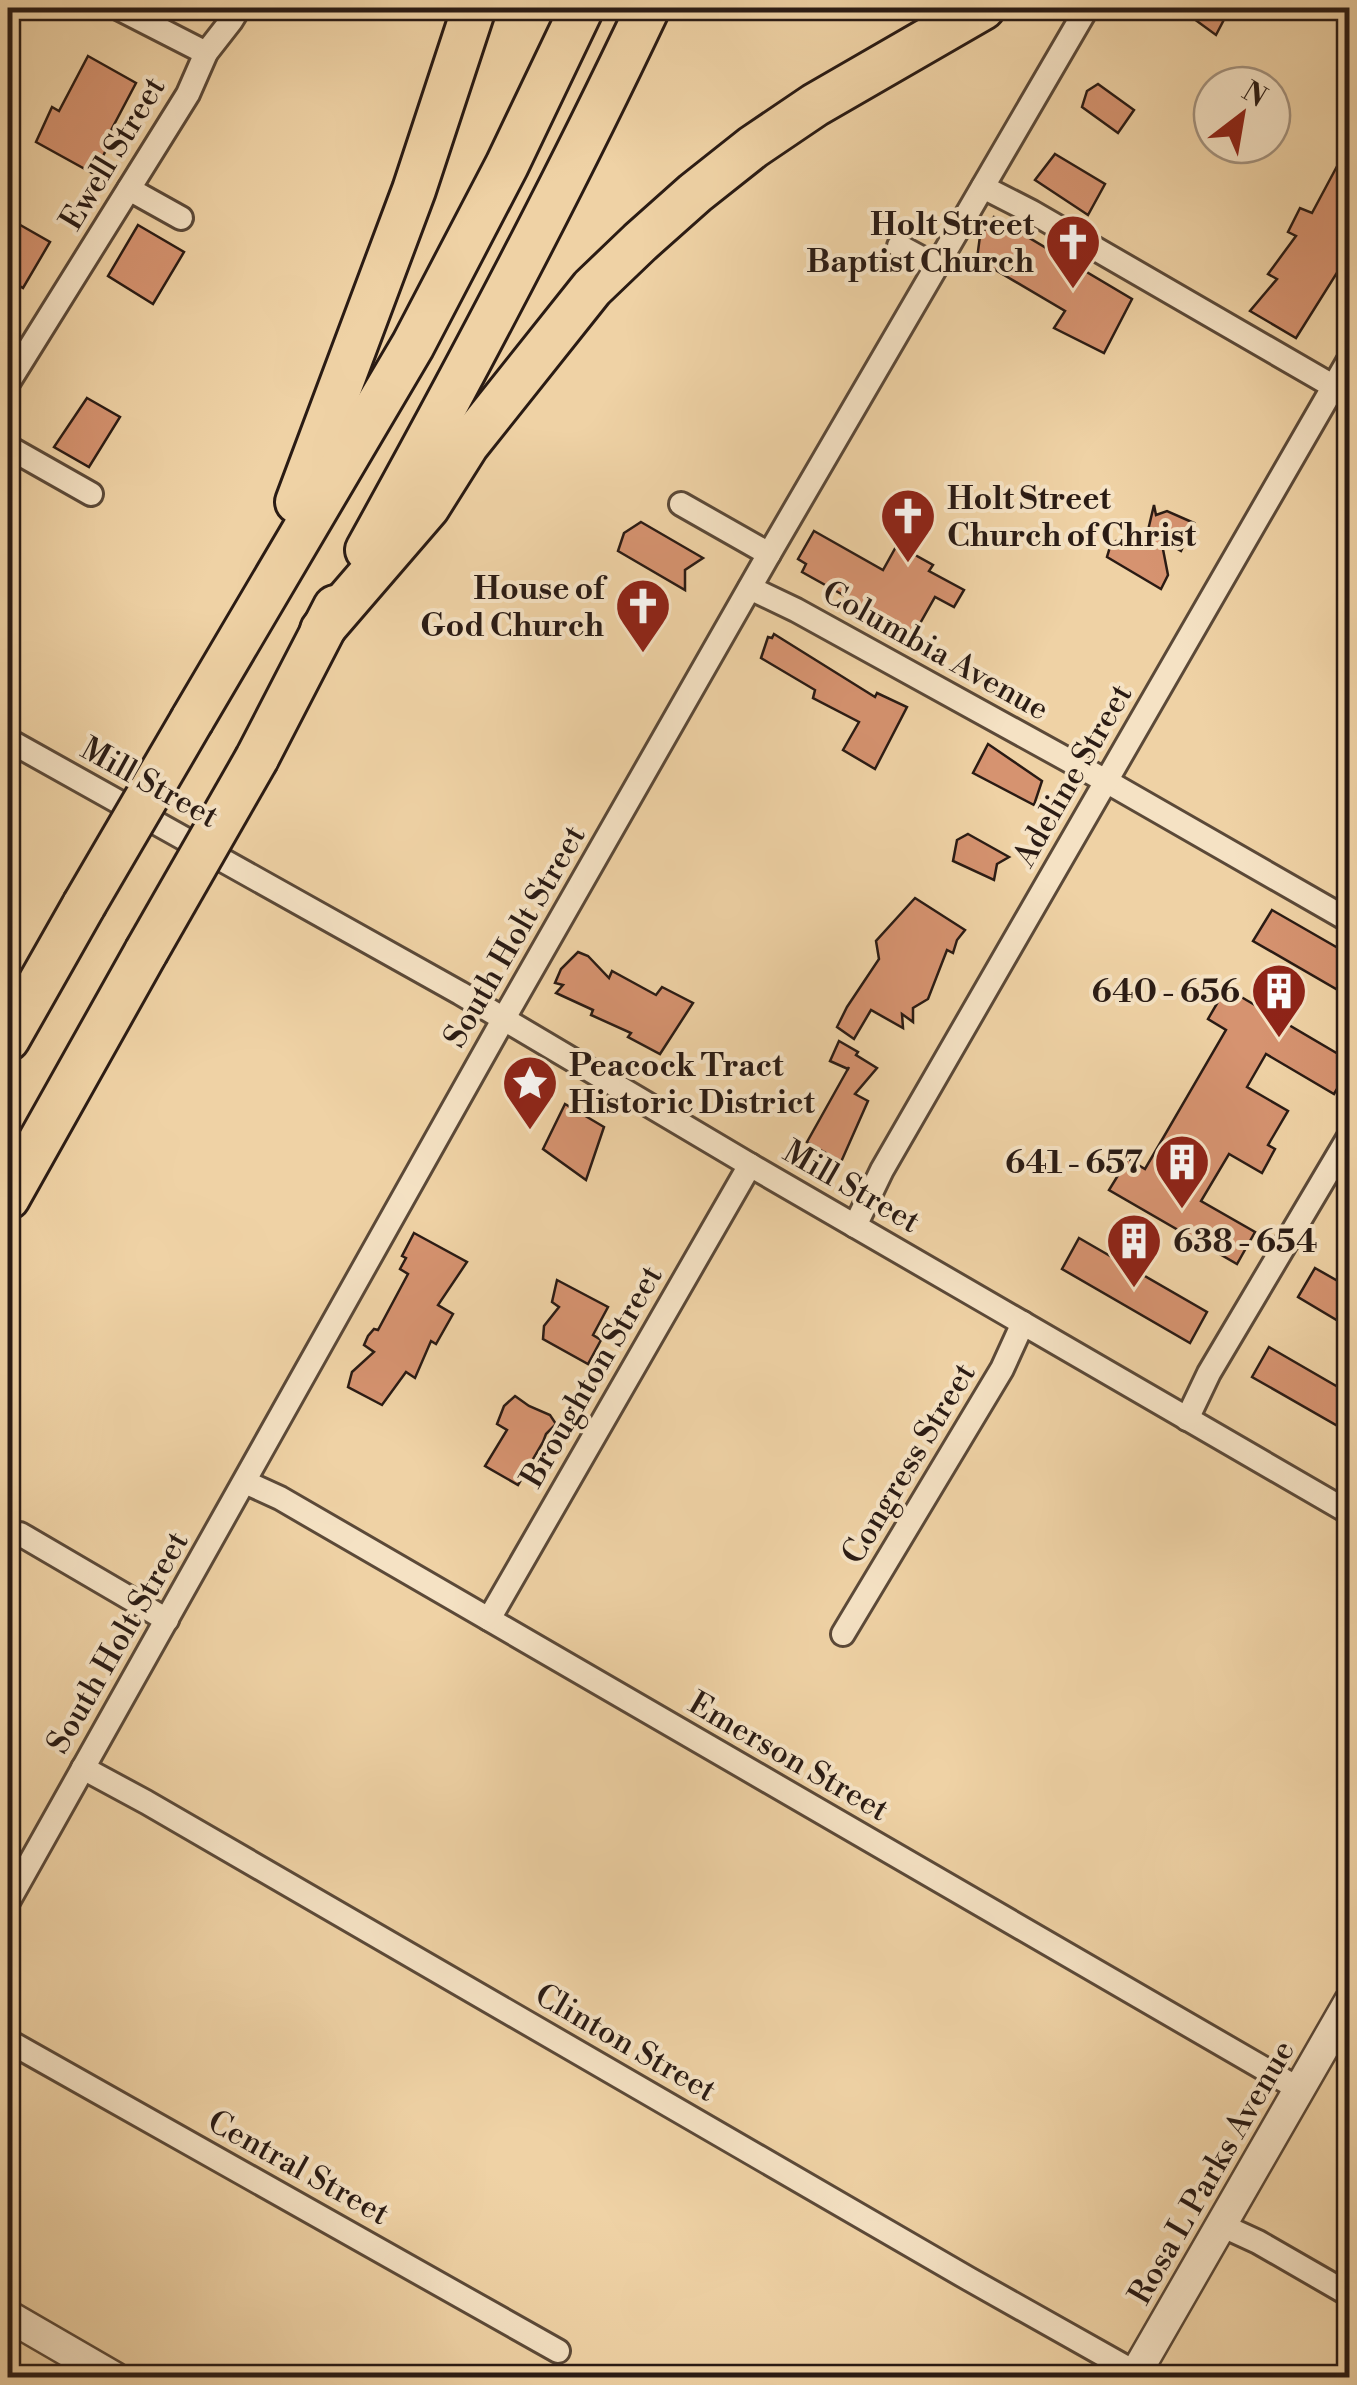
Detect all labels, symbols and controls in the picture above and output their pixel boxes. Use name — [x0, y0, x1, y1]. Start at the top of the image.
north arrow — [1192, 65, 1292, 165]
street label: Ewell Street — [51, 69, 174, 238]
text: N — [1236, 74, 1273, 116]
place label: Holt Street Baptist Church — [806, 205, 1035, 282]
church icon: Holt Street Baptist Church — [1043, 212, 1103, 291]
place label: Holt Street Church of Christ — [947, 479, 1197, 556]
church icon: Holt Street Church of Christ — [878, 486, 938, 565]
place label: House of God Church — [420, 569, 608, 646]
street label: Columbia Avenue — [815, 572, 1056, 730]
church icon: House of God Church — [613, 576, 673, 655]
street label: Adeline Street — [1004, 677, 1141, 875]
street label: Mill Street — [74, 729, 225, 837]
street label: South Holt Street — [435, 818, 595, 1055]
building icon: 640 - 656 — [1249, 961, 1309, 1040]
place label: 640 - 656 — [1091, 972, 1240, 1012]
place label: Peacock Tract Historic District — [569, 1046, 816, 1123]
place icon: Peacock Tract Historic District — [500, 1053, 560, 1132]
street label: Mill Street — [776, 1132, 927, 1242]
building icon: 641 - 657 — [1152, 1132, 1212, 1211]
place label: 641 - 657 — [1005, 1143, 1143, 1183]
building icon: 638 - 654 — [1104, 1211, 1164, 1290]
place label: 638 - 654 — [1173, 1222, 1318, 1262]
street label: Broughton Street — [512, 1259, 672, 1495]
street label: Congress Street — [833, 1356, 985, 1571]
street label: South Holt Street — [38, 1524, 198, 1761]
street label: Emerson Street — [681, 1683, 896, 1830]
street label: Clinton Street — [528, 1975, 723, 2111]
street label: Rosa L Parks Avenue — [1120, 2033, 1304, 2312]
street label: Central Street — [201, 2102, 396, 2234]

